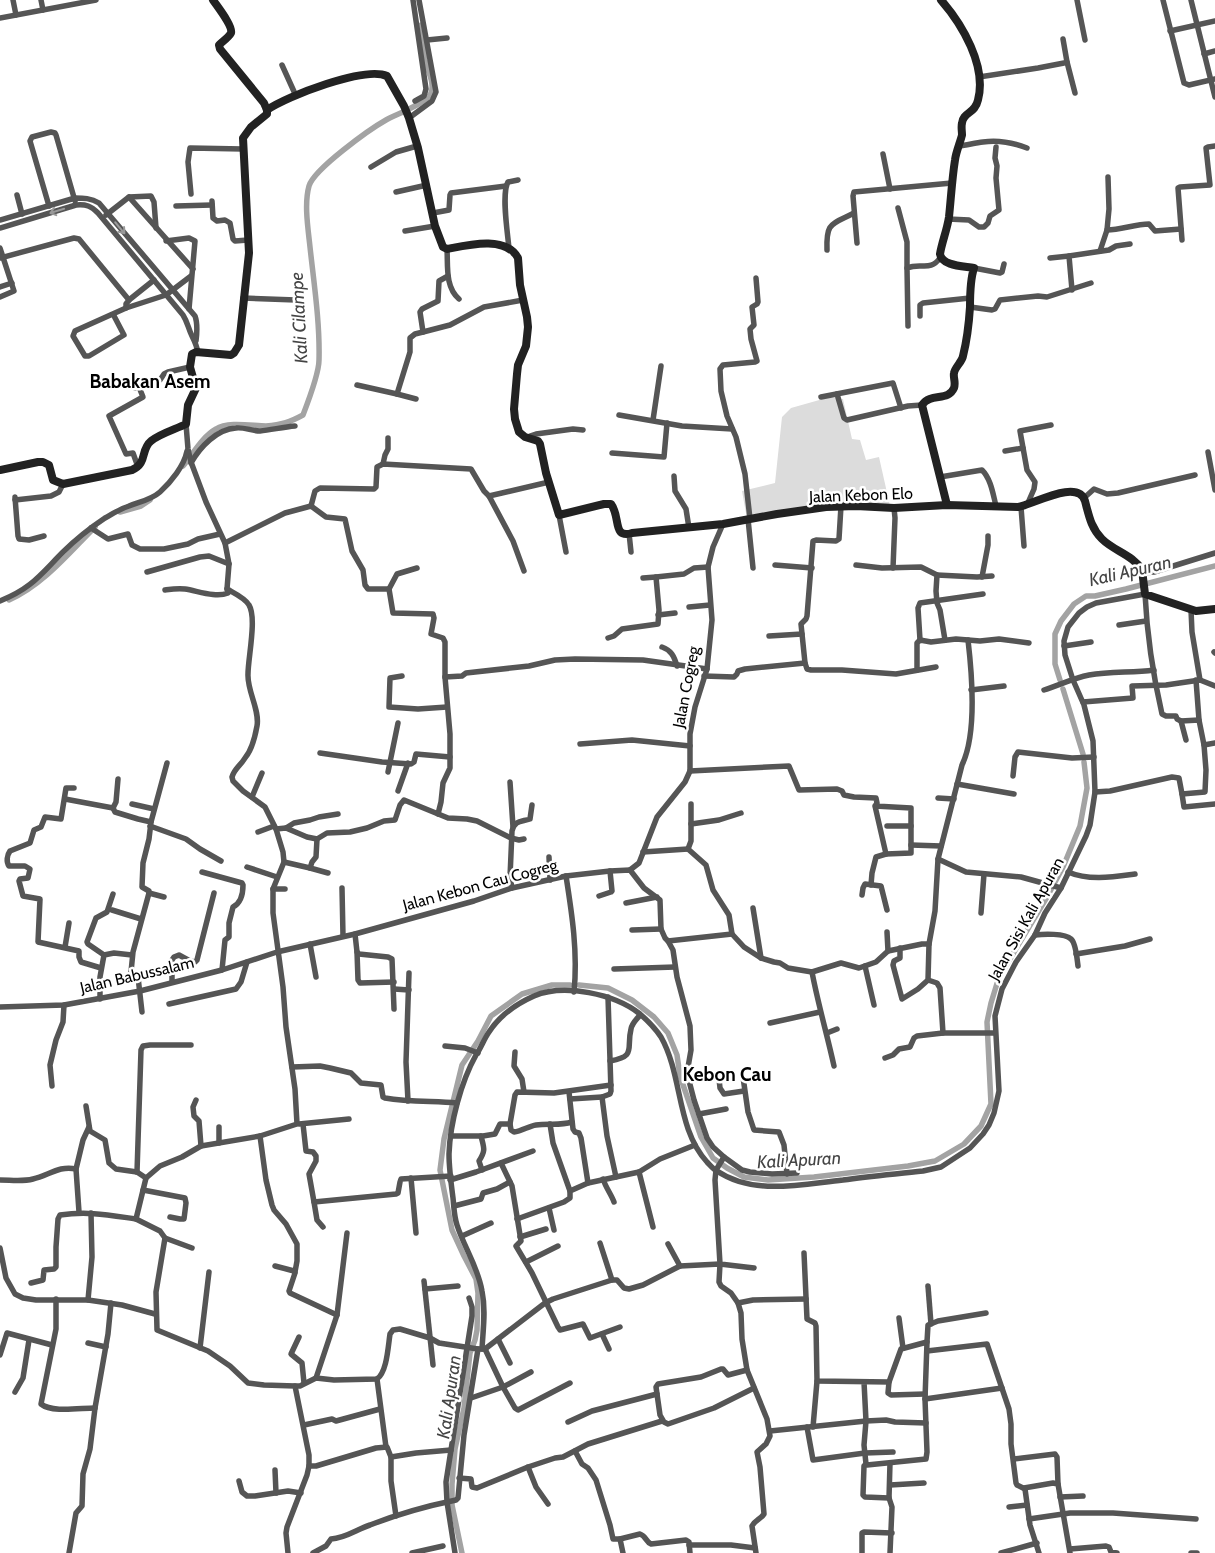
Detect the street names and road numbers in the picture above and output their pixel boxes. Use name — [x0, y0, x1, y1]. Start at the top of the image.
street label: Jalan Kebon Elo — [808, 484, 913, 506]
street label: Jalan Cogreg — [669, 643, 703, 731]
street label: Jalan Sisi Kali Apuran — [984, 854, 1068, 985]
street label: Jalan Kebon Cau Cogreg — [400, 855, 560, 915]
street label: Jalan Babussalam — [77, 953, 196, 998]

